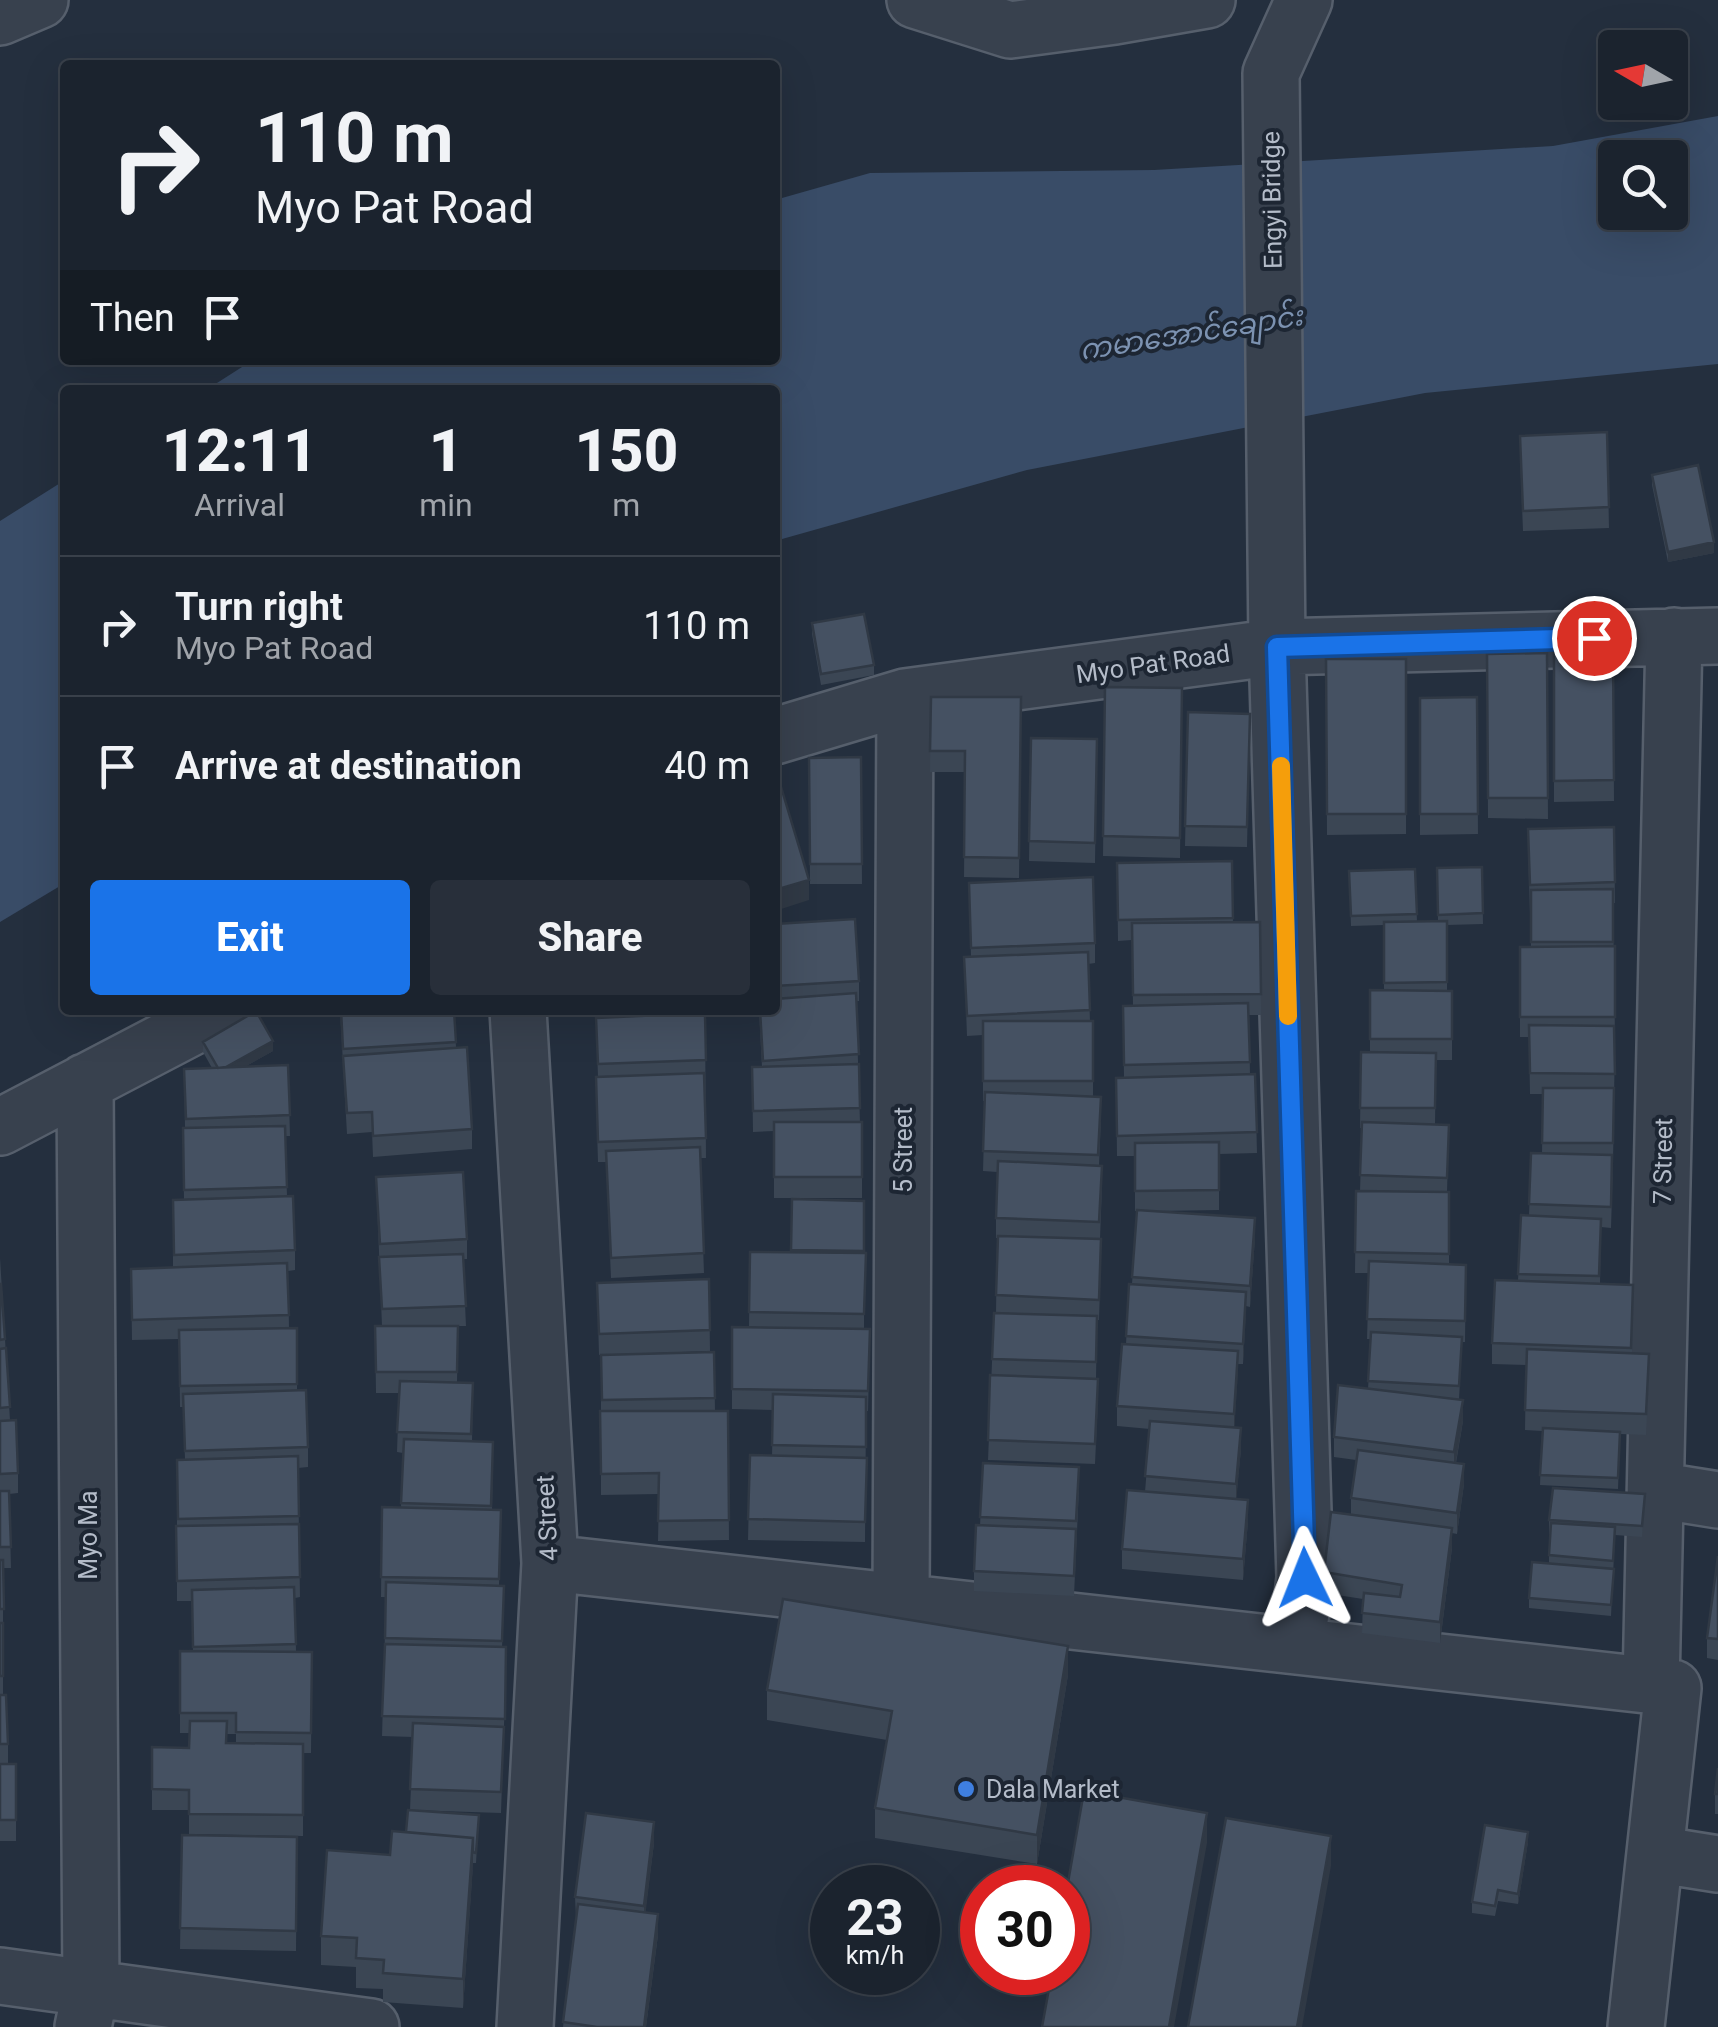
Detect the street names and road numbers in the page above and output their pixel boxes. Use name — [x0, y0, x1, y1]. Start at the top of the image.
street label: Engyi Bridge — [1256, 131, 1288, 269]
street label: Myo Pat Road — [1074, 639, 1232, 689]
street label: 5 Street — [889, 1107, 918, 1193]
street label: 7 Street — [1648, 1118, 1678, 1204]
street label: 4 Street — [530, 1474, 564, 1562]
street label: Myo Ma — [74, 1490, 103, 1580]

